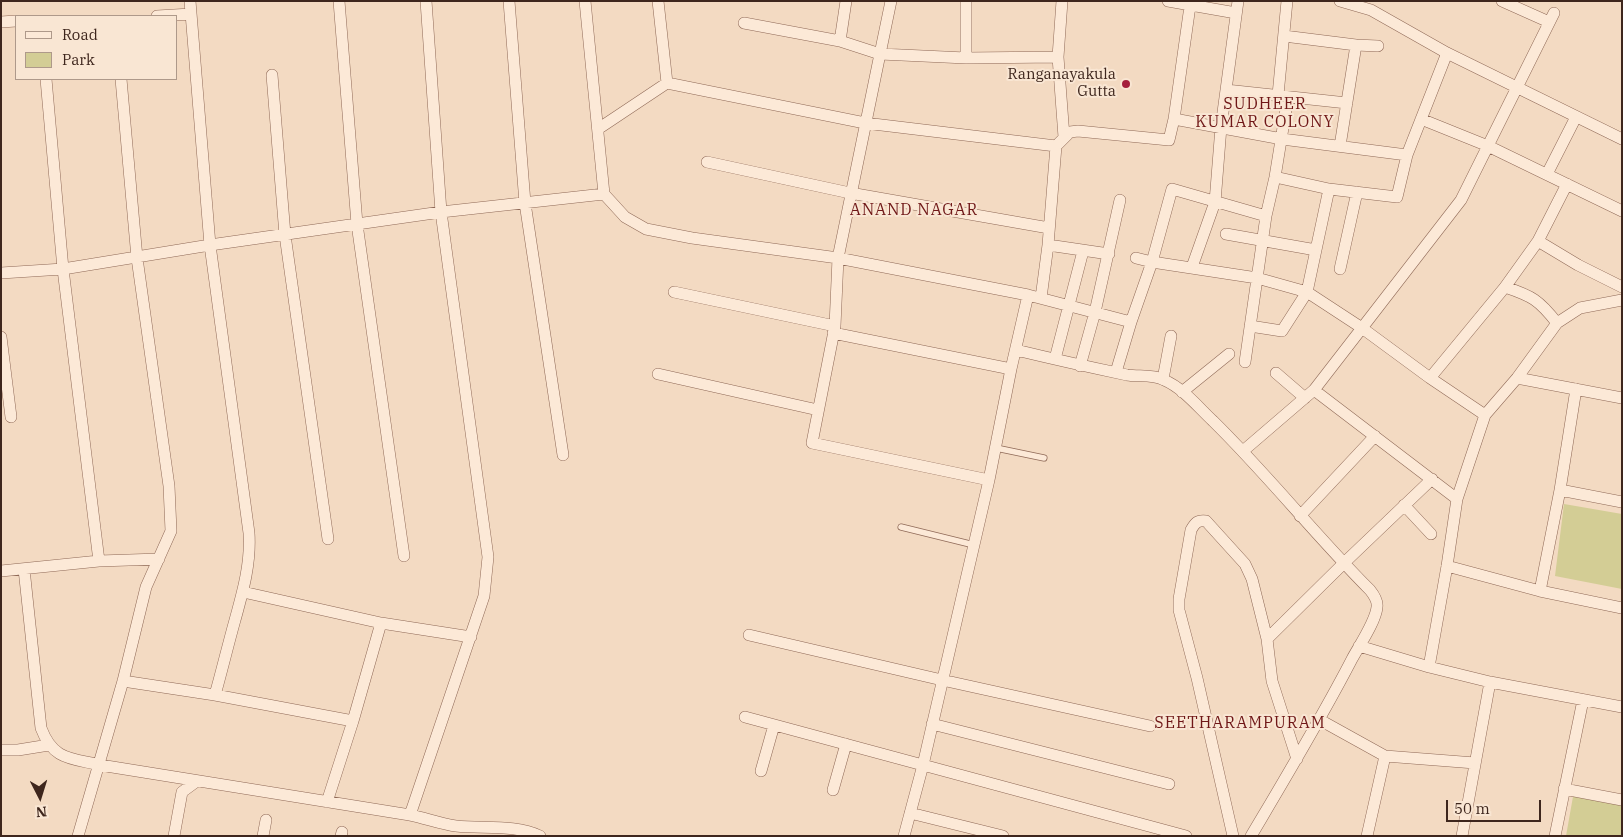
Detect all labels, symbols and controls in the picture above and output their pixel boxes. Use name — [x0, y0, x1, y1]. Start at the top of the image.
legend — [15, 15, 178, 80]
text: Road — [62, 25, 98, 44]
text: Park — [62, 50, 95, 69]
place label: Ranganayakula Gutta — [1008, 66, 1116, 101]
marker: Ranganayakula Gutta — [1120, 78, 1132, 90]
district label: SUDHEER KUMAR COLONY — [1194, 94, 1336, 132]
district label: ANAND NAGAR — [848, 200, 980, 220]
district label: SEETHARAMPURAM — [1153, 713, 1327, 733]
north arrow — [15, 772, 65, 822]
scale bar — [1448, 790, 1543, 822]
text: 50 m — [1454, 799, 1490, 818]
text: N — [35, 802, 48, 821]

